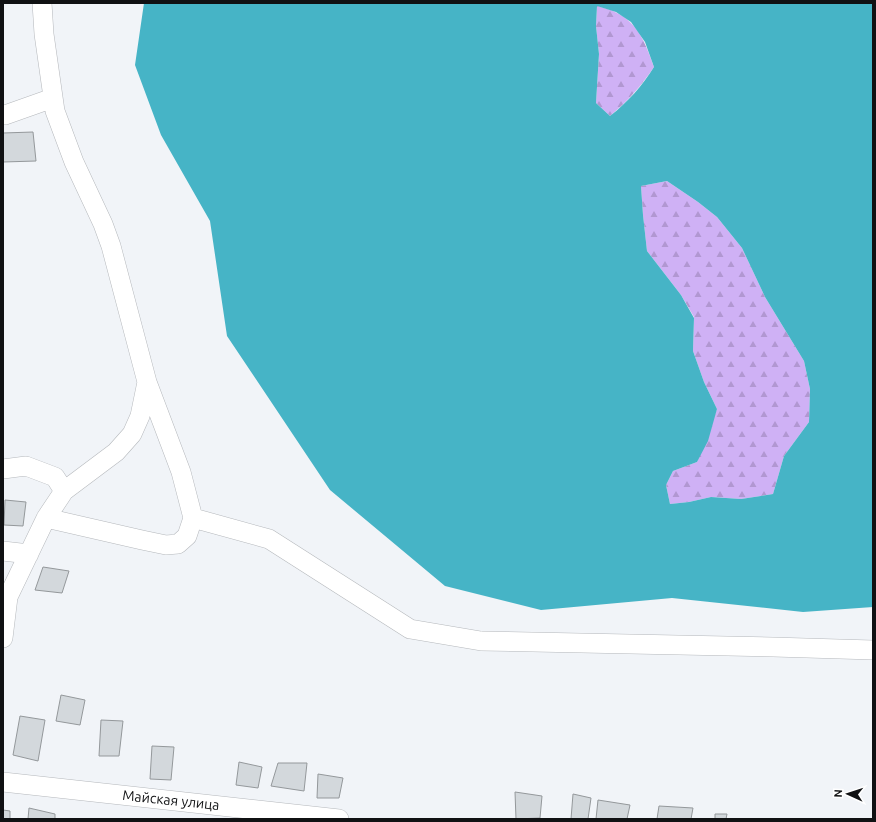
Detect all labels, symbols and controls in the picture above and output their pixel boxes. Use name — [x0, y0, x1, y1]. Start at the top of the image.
north arrow — [828, 774, 868, 814]
street label: Майская улица — [122, 787, 220, 813]
text: N — [832, 789, 844, 798]

